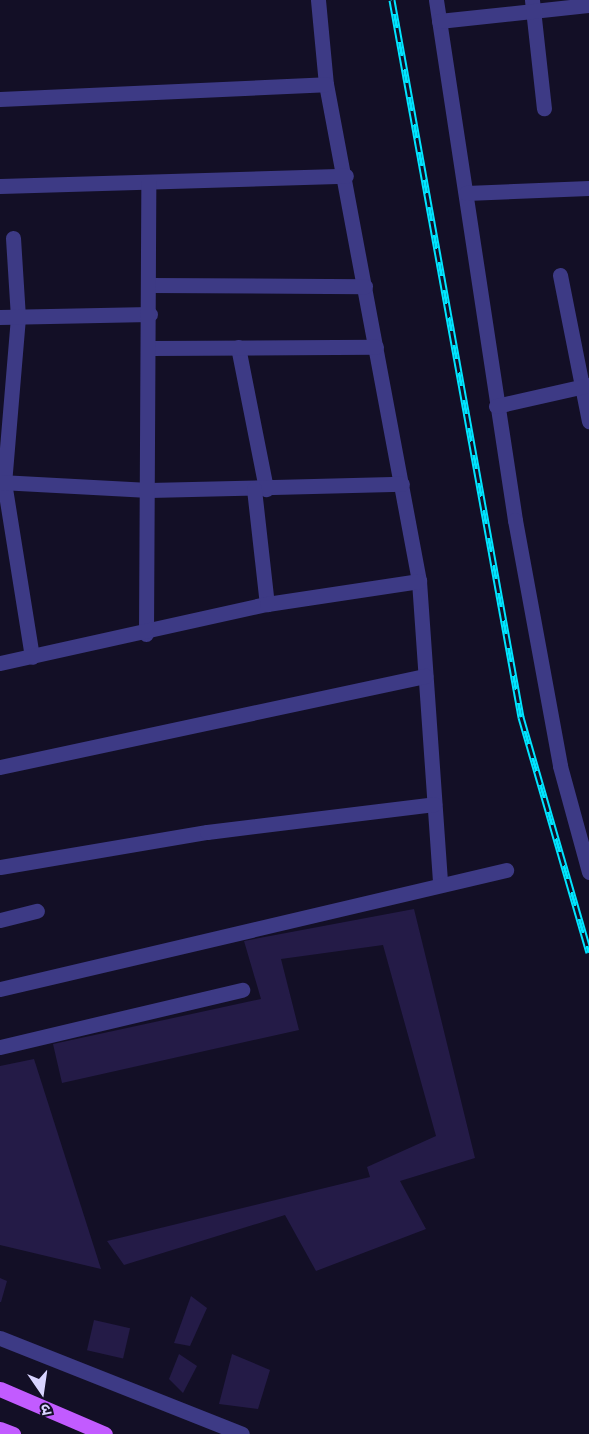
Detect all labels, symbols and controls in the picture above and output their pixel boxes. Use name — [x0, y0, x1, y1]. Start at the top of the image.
north arrow — [12, 1362, 72, 1422]
text: उ — [39, 1400, 53, 1420]

